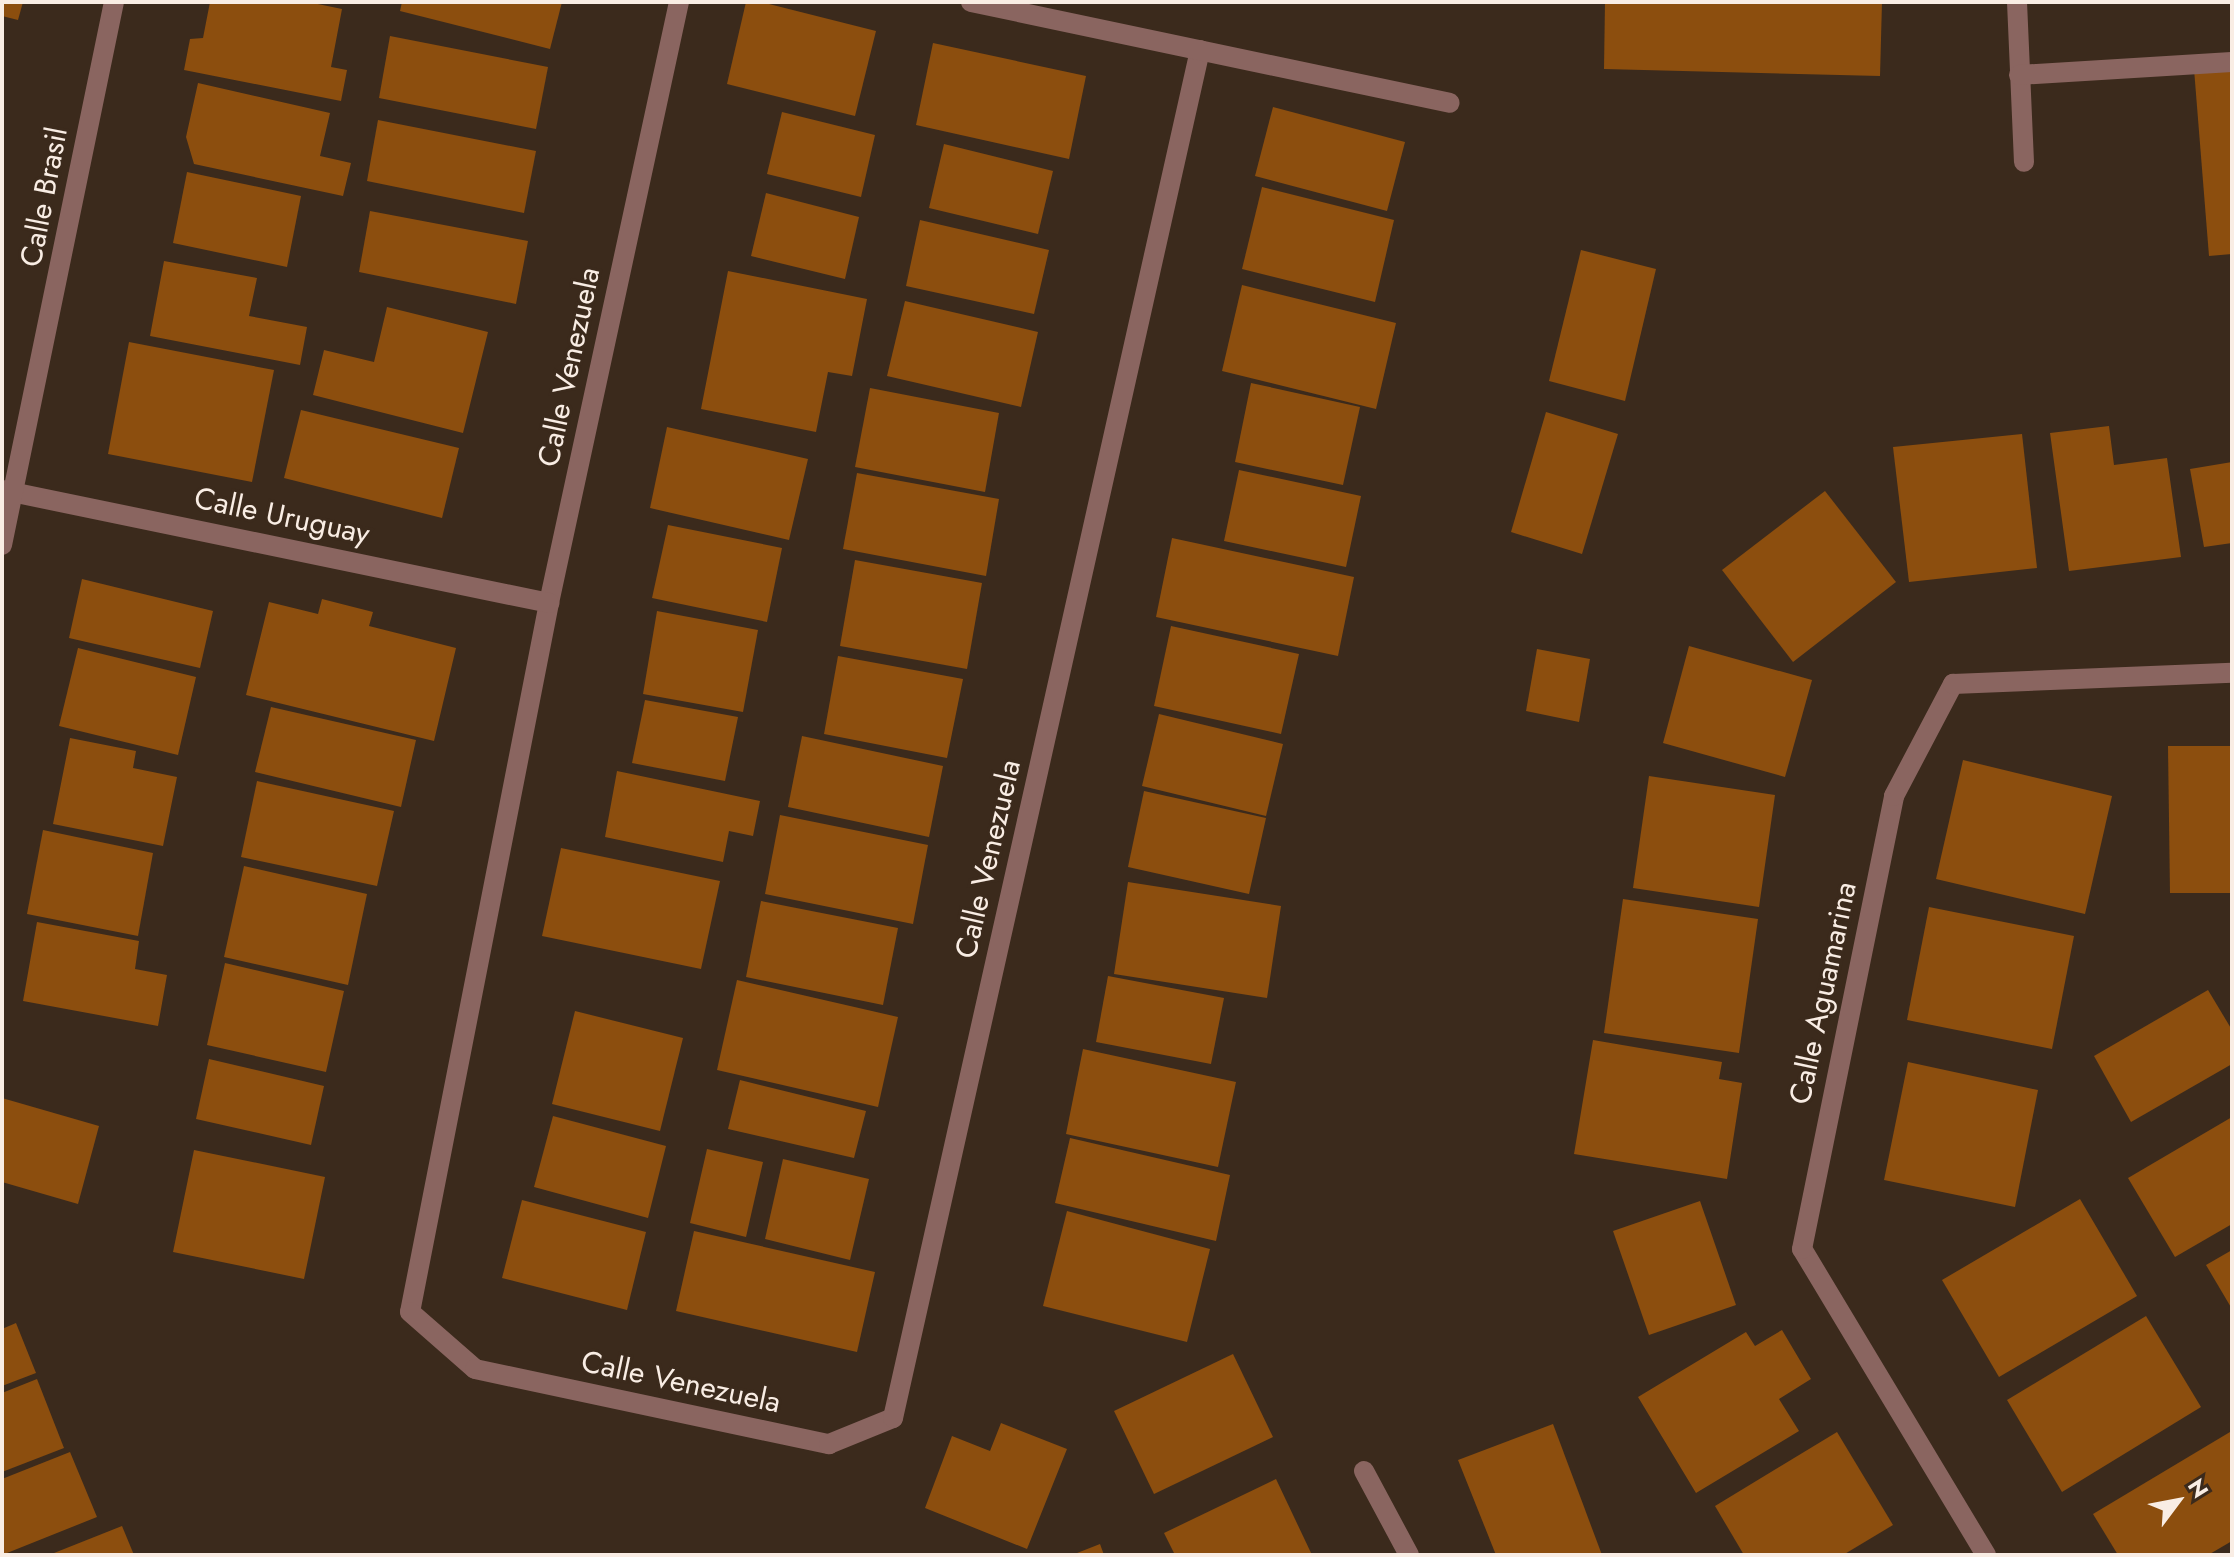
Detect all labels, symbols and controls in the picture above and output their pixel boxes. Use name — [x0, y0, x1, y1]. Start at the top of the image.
street label: Calle Brasil — [13, 124, 75, 270]
street label: Calle Venezuela — [530, 264, 608, 470]
street label: Calle Uruguay — [191, 480, 373, 552]
street label: Calle Venezuela — [948, 756, 1028, 962]
street label: Calle Aguamarina — [1782, 879, 1864, 1107]
street label: Calle Venezuela — [578, 1343, 784, 1421]
north arrow — [2138, 1461, 2218, 1541]
text: N — [2180, 1472, 2217, 1504]

